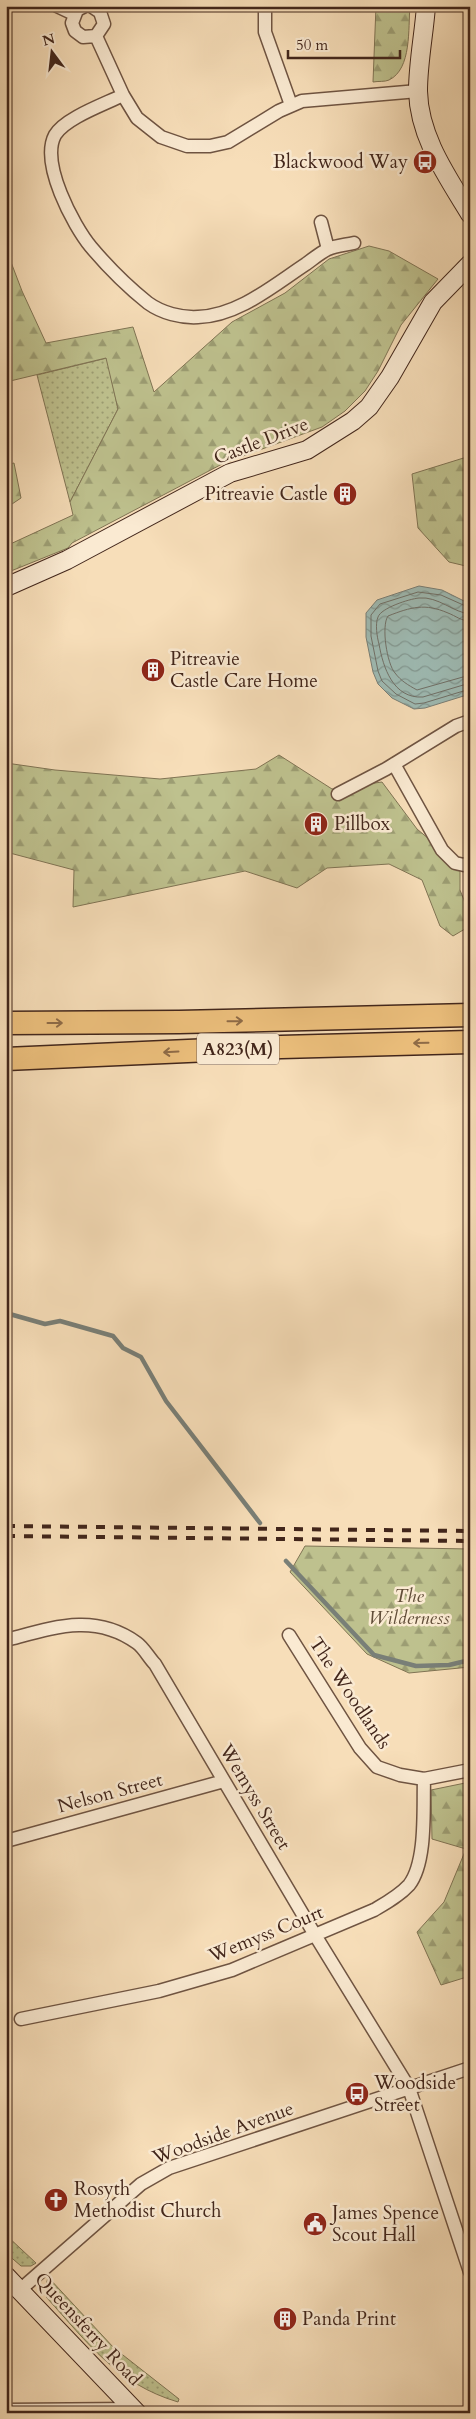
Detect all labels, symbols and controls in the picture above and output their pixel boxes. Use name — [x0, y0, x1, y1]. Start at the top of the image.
north arrow — [28, 28, 78, 78]
scale bar — [288, 28, 401, 60]
text: N — [40, 29, 57, 51]
text: 50 m — [296, 35, 328, 55]
place label: Blackwood Way — [273, 149, 408, 175]
bus stop icon: Blackwood Way — [412, 149, 438, 175]
street label: Castle Drive — [210, 411, 312, 471]
place label: Pitreavie Castle — [204, 481, 328, 507]
building icon: Pitreavie Castle — [332, 481, 358, 507]
place label: Pitreavie Castle Care Home — [170, 646, 318, 694]
building icon: Pitreavie Castle Care Home — [140, 657, 166, 683]
building icon: Pillbox — [303, 811, 329, 837]
place label: Pillbox — [334, 811, 391, 837]
one-way arrow — [226, 1016, 243, 1026]
one-way arrow — [46, 1018, 63, 1028]
road number: A823(M) — [197, 1034, 279, 1064]
one-way arrow — [413, 1039, 429, 1048]
one-way arrow — [163, 1047, 179, 1056]
park label: The Wilderness — [368, 1583, 450, 1631]
street label: The Woodlands — [303, 1632, 397, 1754]
street label: Wemyss Street — [213, 1738, 297, 1855]
street label: Nelson Street — [55, 1766, 165, 1820]
street label: Wemyss Court — [204, 1899, 327, 1969]
place label: Woodside Street — [373, 2070, 456, 2118]
bus stop icon: Woodside Street — [344, 2081, 370, 2107]
street label: Woodside Avenue — [148, 2095, 297, 2171]
place label: Rosyth Methodist Church — [74, 2176, 222, 2224]
church icon: Rosyth Methodist Church — [43, 2187, 69, 2213]
place label: James Spence Scout Hall — [329, 2200, 439, 2248]
public building icon: James Spence Scout Hall — [302, 2211, 328, 2237]
street label: Queensferry Road — [29, 2267, 147, 2391]
building icon: Panda Print — [272, 2306, 298, 2332]
place label: Panda Print — [302, 2306, 396, 2332]

